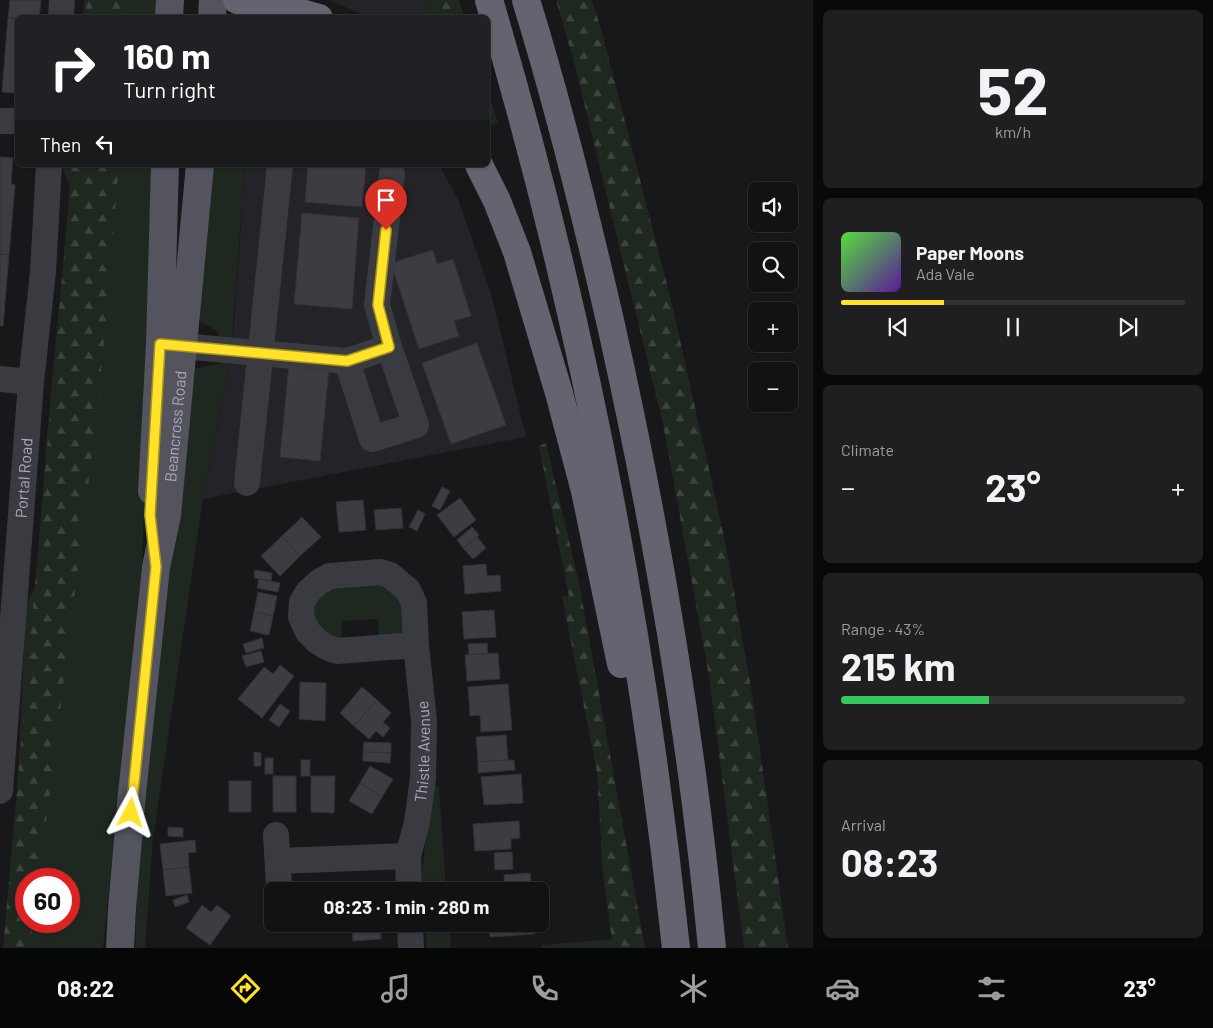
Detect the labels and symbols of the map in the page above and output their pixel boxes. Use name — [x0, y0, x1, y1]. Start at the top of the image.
pin — [365, 179, 407, 230]
street label: Beancross Road — [160, 370, 190, 483]
street label: Portal Road — [11, 437, 36, 519]
street label: Thistle Avenue — [410, 700, 433, 803]
position arrow — [104, 786, 156, 838]
speed limit sign: 60 — [15, 868, 80, 933]

